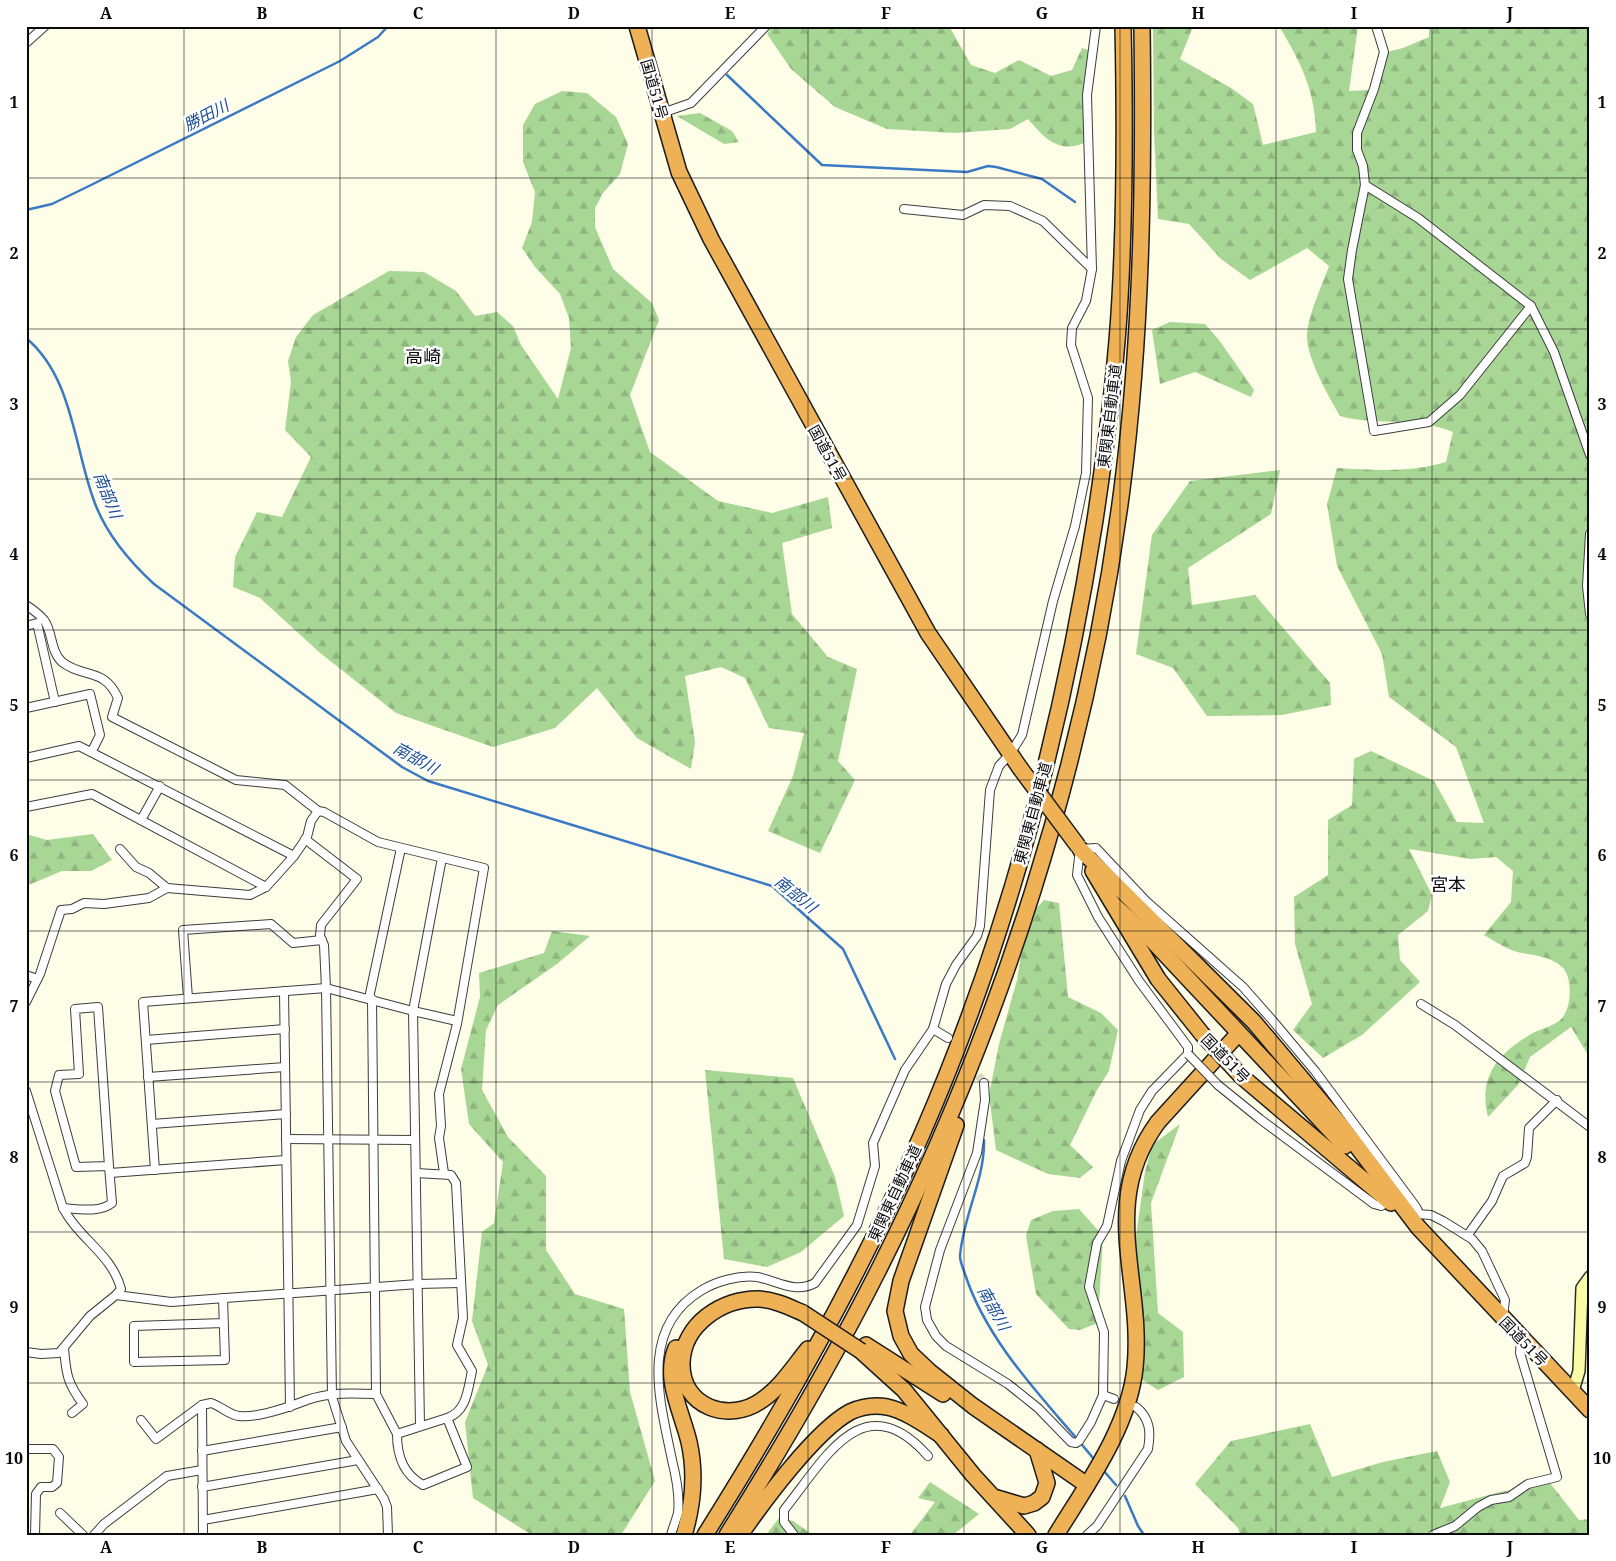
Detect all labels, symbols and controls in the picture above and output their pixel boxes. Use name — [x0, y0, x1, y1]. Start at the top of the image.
text: A — [100, 2, 113, 24]
text: B — [257, 2, 268, 24]
text: C — [413, 2, 424, 24]
text: D — [568, 2, 580, 24]
text: E — [725, 2, 735, 24]
text: F — [881, 2, 891, 24]
text: G — [1036, 2, 1048, 24]
text: H — [1191, 2, 1205, 24]
text: I — [1351, 2, 1357, 24]
text: J — [1506, 2, 1514, 24]
street label: 国道51号 — [637, 57, 673, 121]
text: 1 — [9, 91, 19, 113]
text: 1 — [1597, 91, 1607, 113]
water label: 勝田川 — [180, 93, 234, 136]
text: 2 — [9, 242, 19, 264]
text: 2 — [1597, 242, 1607, 264]
district label: 高崎 — [405, 344, 441, 368]
street label: 東関東自動車道 — [1093, 363, 1125, 469]
text: 3 — [9, 393, 19, 415]
text: 3 — [1597, 393, 1607, 415]
street label: 国道51号 — [804, 421, 852, 485]
water label: 南部川 — [89, 469, 128, 523]
text: 4 — [9, 543, 19, 565]
text: 4 — [1597, 543, 1607, 565]
text: 5 — [9, 694, 19, 716]
text: 5 — [1597, 694, 1607, 716]
water label: 南部川 — [390, 737, 444, 780]
street label: 東関東自動車道 — [1009, 760, 1055, 866]
text: 6 — [9, 844, 19, 866]
text: 6 — [1597, 844, 1607, 866]
water label: 南部川 — [770, 870, 823, 919]
district label: 宮本 — [1430, 872, 1466, 896]
text: 7 — [9, 995, 19, 1017]
text: 7 — [1597, 995, 1607, 1017]
street label: 国道51号 — [1197, 1029, 1255, 1087]
street label: 東関東自動車道 — [863, 1141, 925, 1245]
text: 8 — [9, 1146, 19, 1168]
text: 8 — [1597, 1146, 1607, 1168]
water label: 南部川 — [973, 1282, 1016, 1336]
text: 9 — [9, 1296, 19, 1318]
text: 9 — [1597, 1296, 1607, 1318]
street label: 国道51号 — [1495, 1312, 1553, 1370]
text: 10 — [5, 1447, 23, 1469]
text: 10 — [1593, 1447, 1611, 1469]
text: A — [100, 1536, 113, 1558]
text: B — [257, 1536, 268, 1558]
text: C — [413, 1536, 424, 1558]
text: D — [568, 1536, 580, 1558]
text: E — [725, 1536, 735, 1558]
text: F — [881, 1536, 891, 1558]
text: G — [1036, 1536, 1048, 1558]
text: H — [1191, 1536, 1205, 1558]
text: I — [1351, 1536, 1357, 1558]
text: J — [1506, 1536, 1514, 1558]

